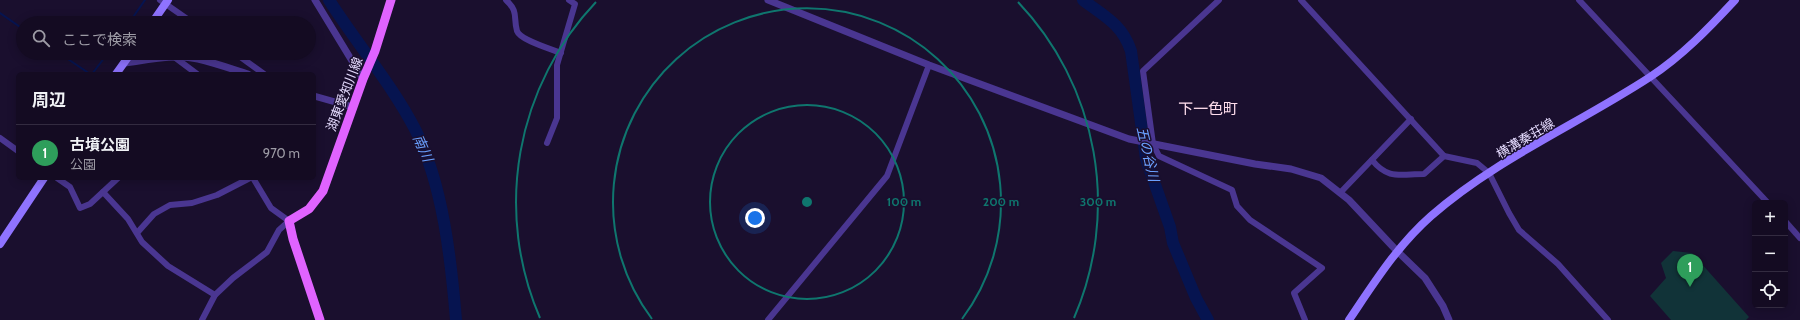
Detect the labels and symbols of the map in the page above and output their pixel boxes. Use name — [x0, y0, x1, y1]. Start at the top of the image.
street label: 湖東愛知川線 — [323, 55, 365, 133]
district label: 下一色町 — [1178, 100, 1238, 118]
street label: 横溝秦荘線 — [1493, 114, 1557, 162]
water label: 五の谷川 — [1133, 125, 1164, 185]
water label: 南川 — [409, 132, 438, 166]
text: 100 m — [887, 194, 921, 209]
text: 200 m — [983, 194, 1019, 209]
text: 300 m — [1080, 194, 1116, 209]
centre of rings — [800, 195, 814, 209]
your location — [745, 208, 765, 228]
pin: 1 — [1677, 254, 1703, 287]

